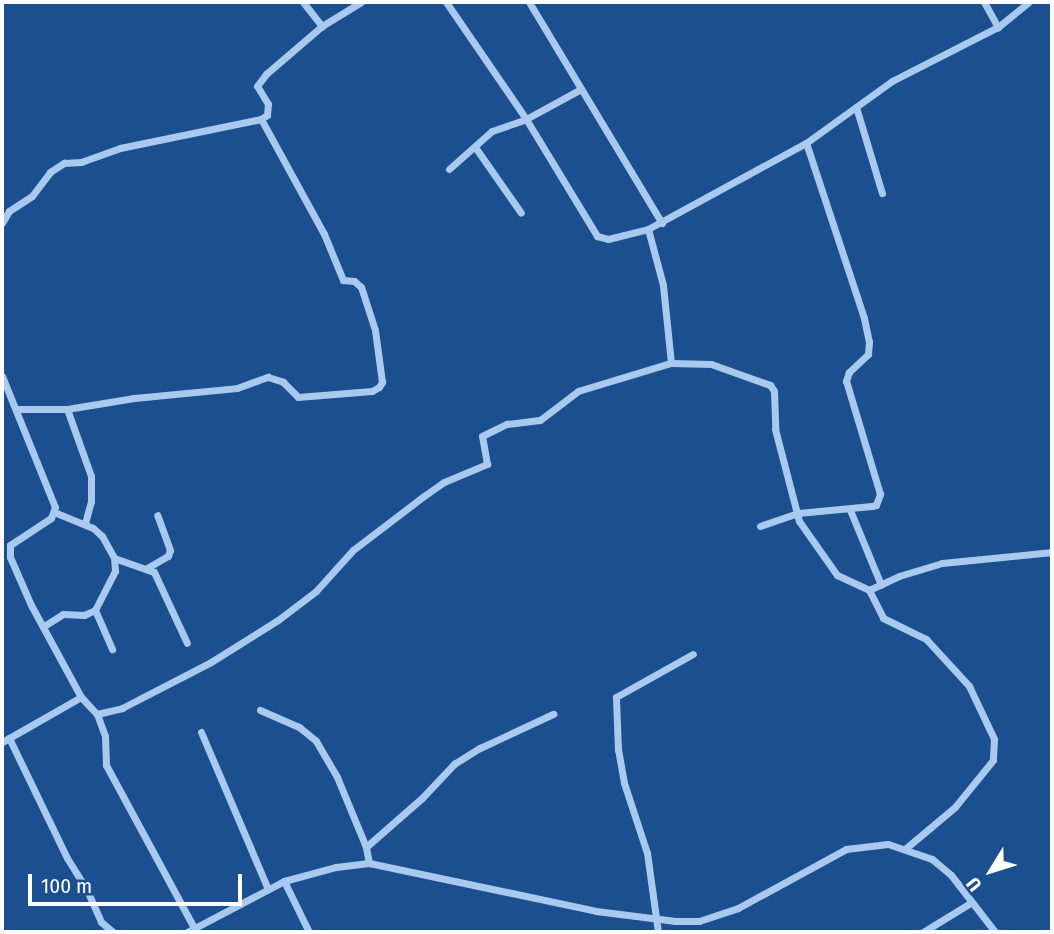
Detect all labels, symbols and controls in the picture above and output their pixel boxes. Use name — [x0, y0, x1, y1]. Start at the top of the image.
north arrow — [956, 836, 1026, 906]
scale bar — [32, 860, 245, 904]
text: 100 m — [41, 873, 92, 899]
text: U — [962, 873, 987, 896]

